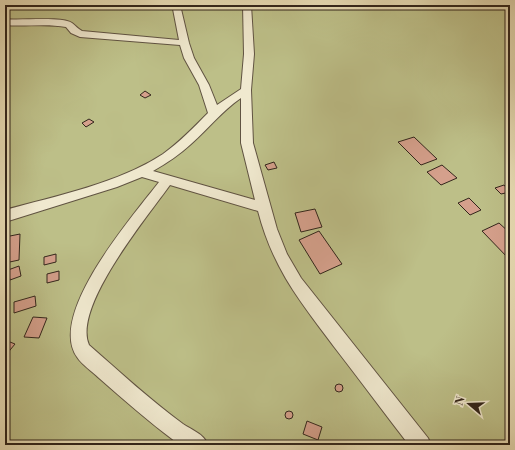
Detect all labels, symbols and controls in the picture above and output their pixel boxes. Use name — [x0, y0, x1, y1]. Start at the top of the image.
north arrow — [449, 384, 489, 424]
text: N — [452, 394, 469, 407]

